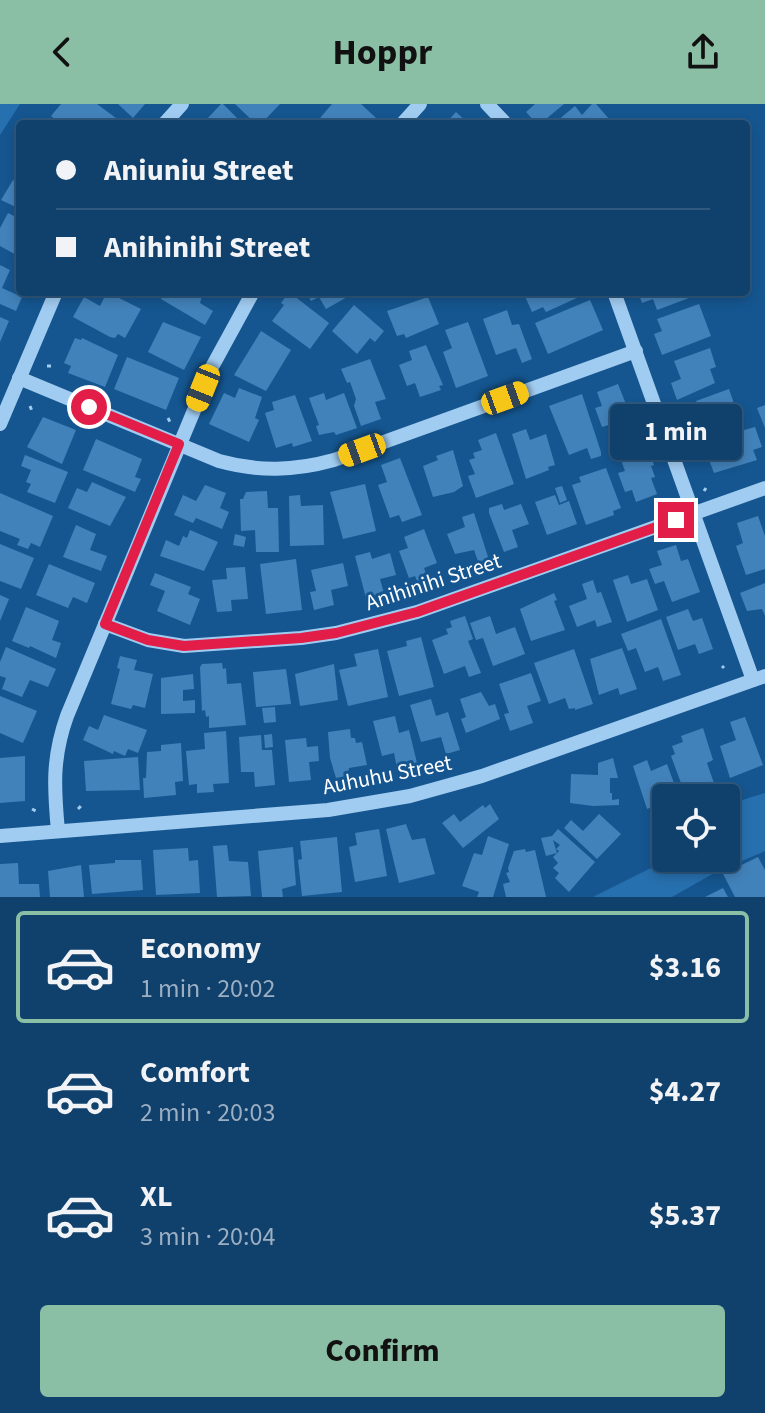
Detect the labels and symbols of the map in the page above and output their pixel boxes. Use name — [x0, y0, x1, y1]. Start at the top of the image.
car — [183, 361, 223, 415]
car — [478, 379, 532, 417]
route start — [71, 389, 107, 425]
callout: 1 min — [610, 404, 742, 460]
car — [335, 431, 389, 469]
route end — [658, 502, 694, 538]
street label: Anihinihi Street — [361, 545, 506, 619]
street label: Auhuhu Street — [320, 747, 455, 803]

